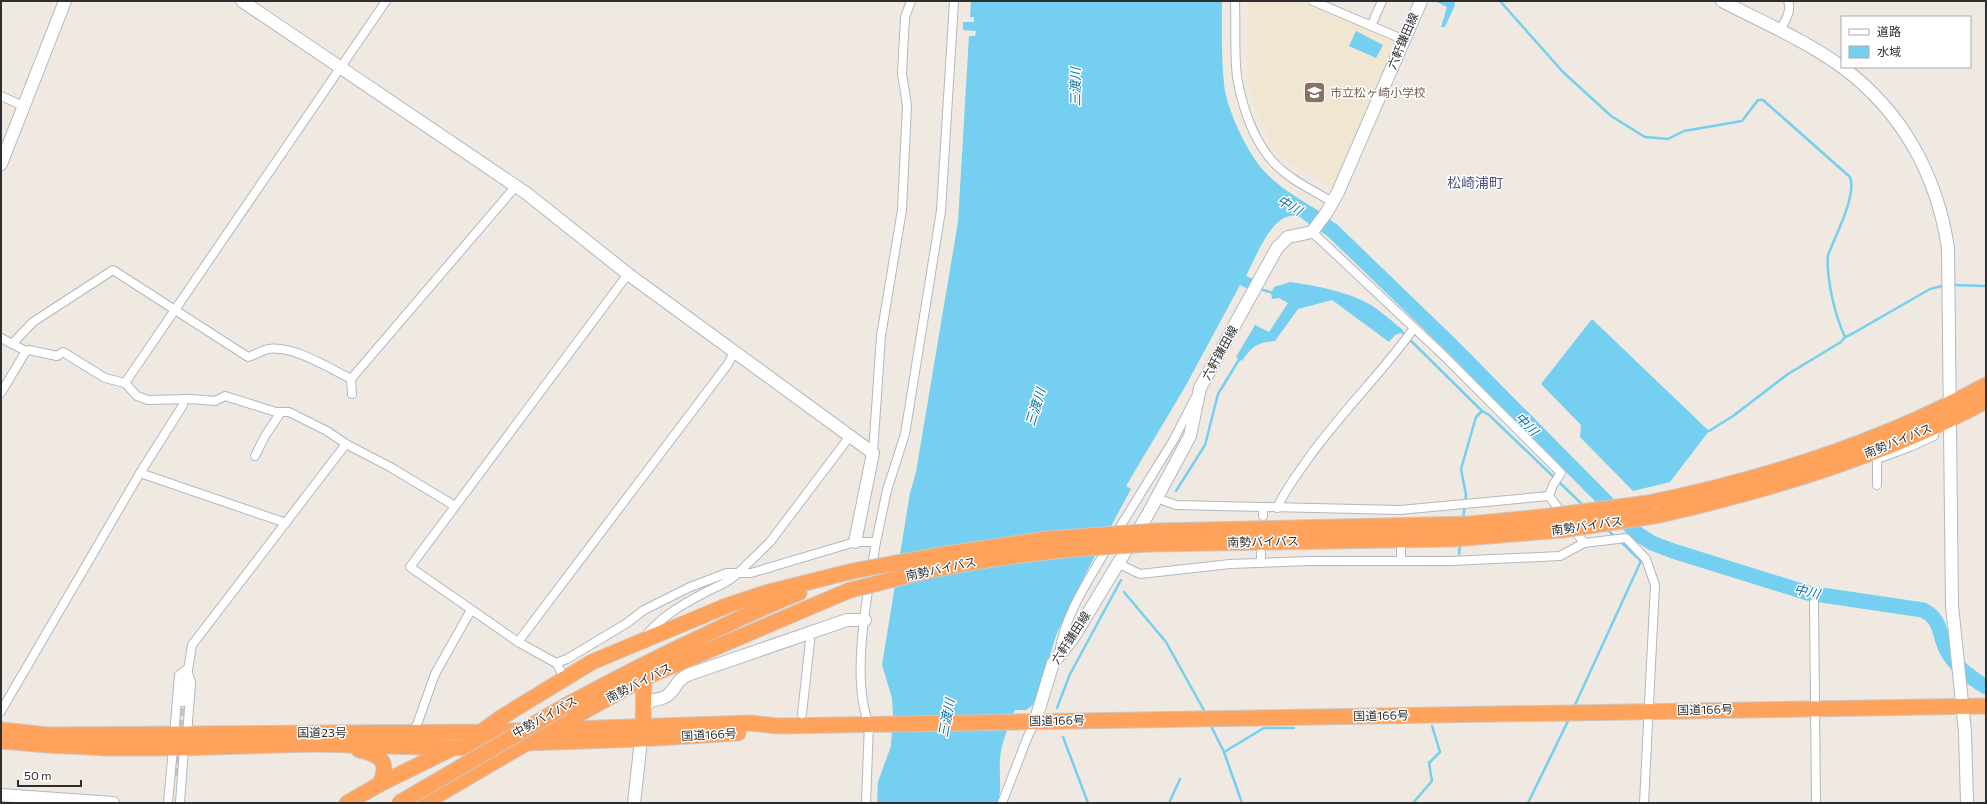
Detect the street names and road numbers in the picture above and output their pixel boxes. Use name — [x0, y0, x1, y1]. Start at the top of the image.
street label: 六軒鎌田線 — [1384, 10, 1420, 71]
street label: 六軒鎌田線 — [1198, 323, 1240, 382]
street label: 南勢バイパス — [1862, 420, 1934, 460]
street label: 南勢バイパス — [1550, 513, 1623, 537]
street label: 南勢バイパス — [1227, 533, 1299, 549]
street label: 南勢バイパス — [904, 554, 977, 582]
street label: 六軒鎌田線 — [1048, 608, 1092, 666]
street label: 南勢バイパス — [603, 660, 674, 705]
street label: 中勢バイパス — [510, 693, 579, 740]
street label: 国道166号 — [1677, 702, 1733, 716]
street label: 国道166号 — [1353, 708, 1409, 722]
street label: 国道166号 — [1029, 713, 1085, 727]
street label: 国道23号 — [297, 725, 347, 739]
street label: 国道166号 — [681, 726, 737, 742]

